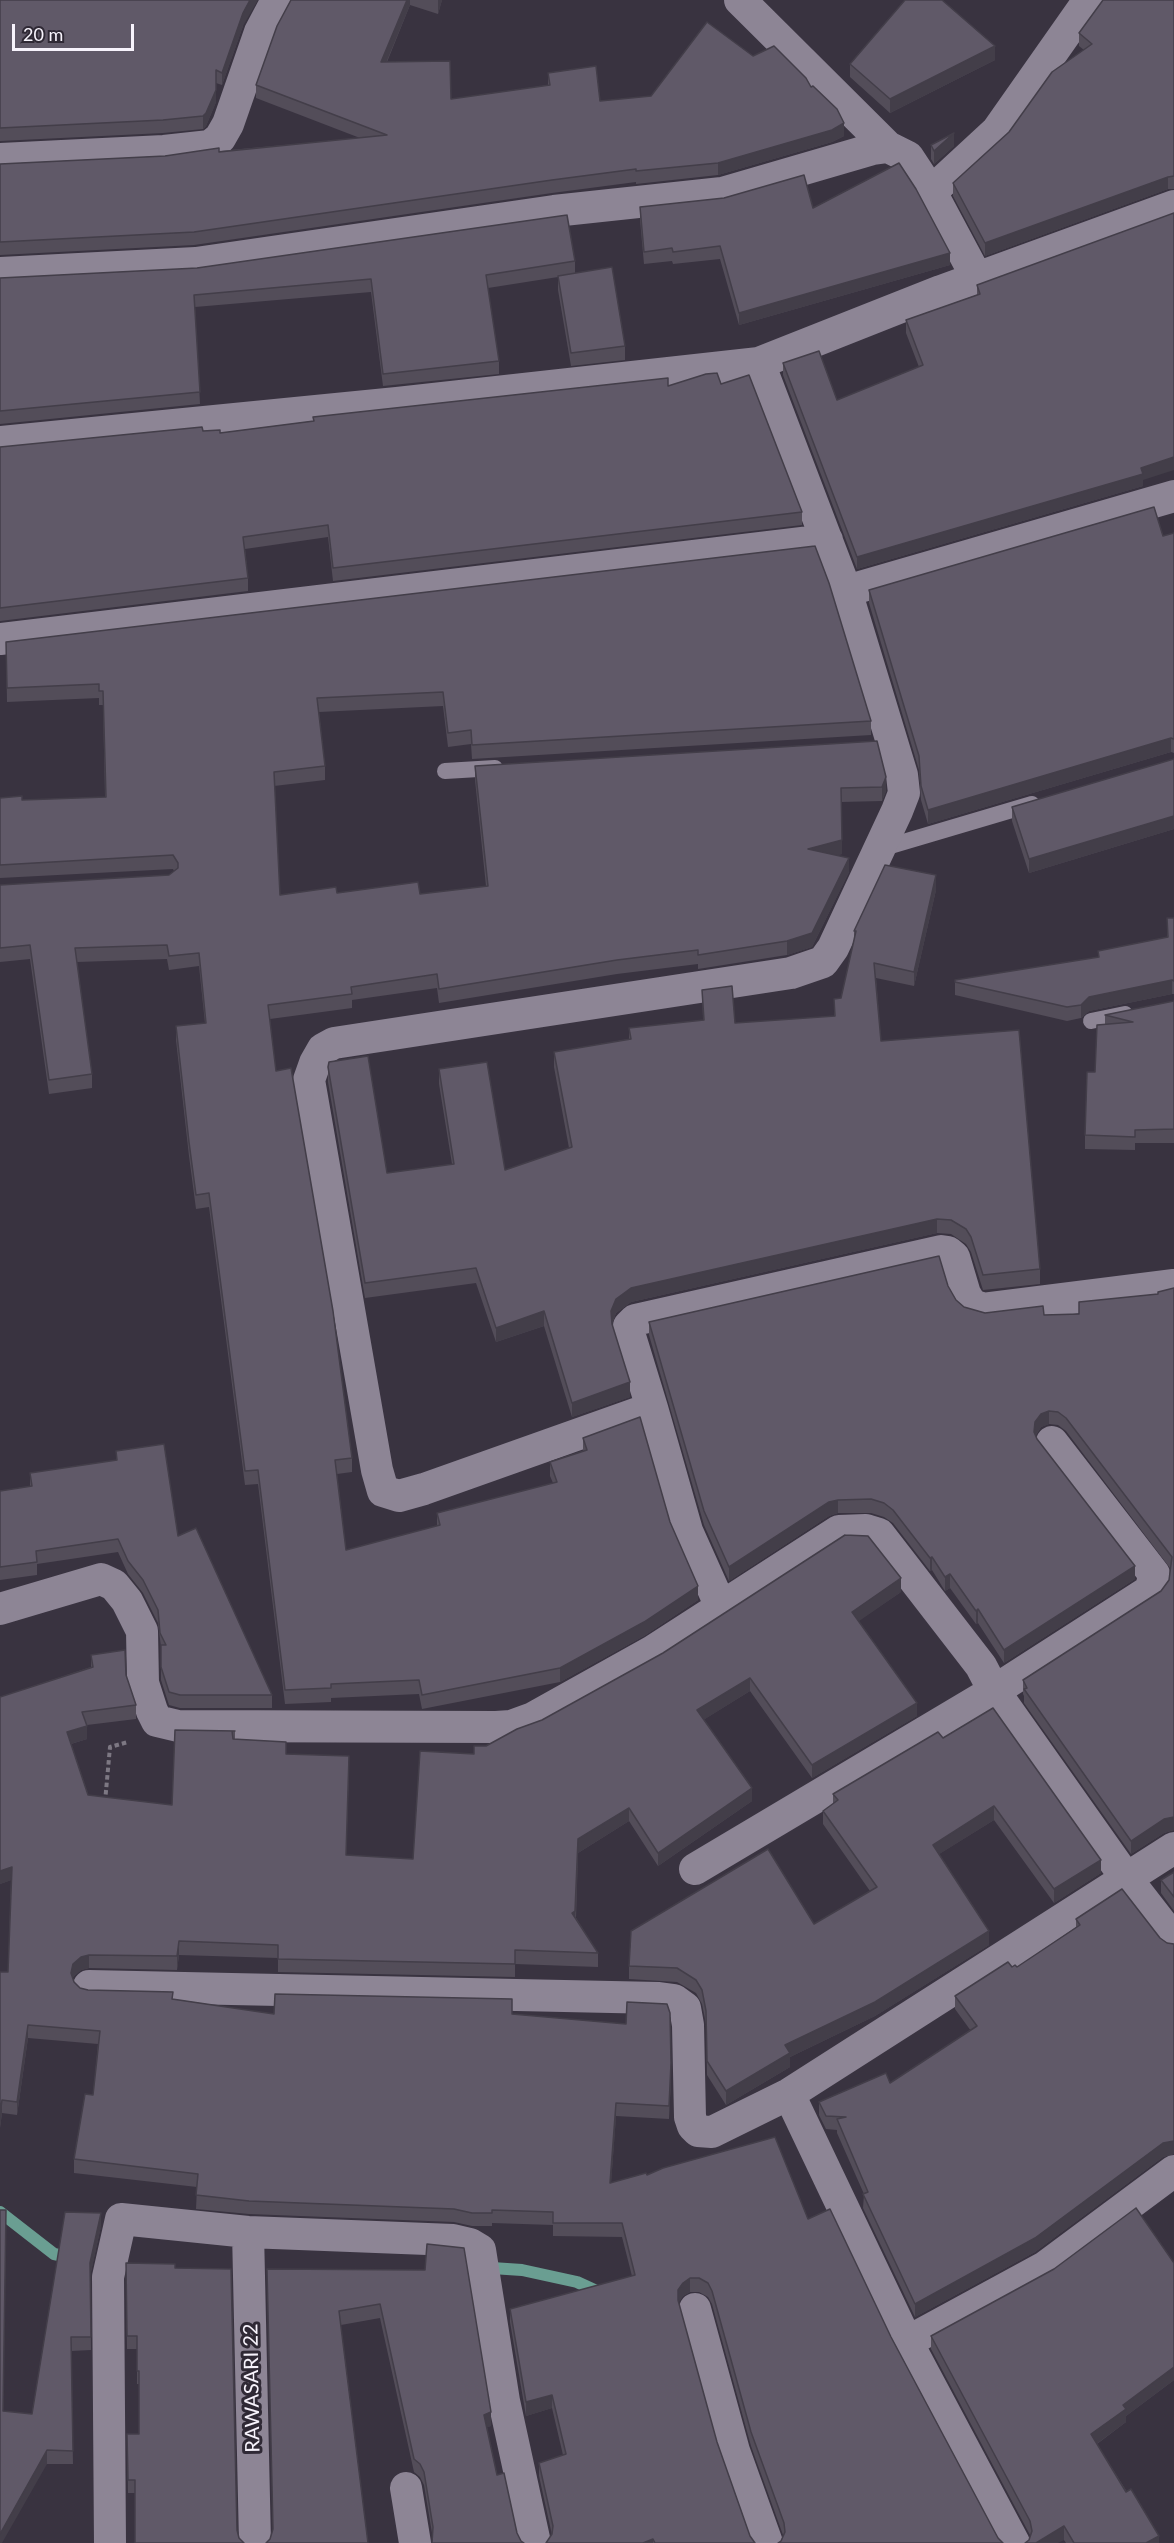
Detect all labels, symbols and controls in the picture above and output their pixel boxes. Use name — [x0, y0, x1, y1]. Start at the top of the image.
scale bar — [15, 12, 136, 50]
text: 20 m — [23, 23, 63, 45]
street label: RAWASARI 22 — [239, 2323, 265, 2453]

